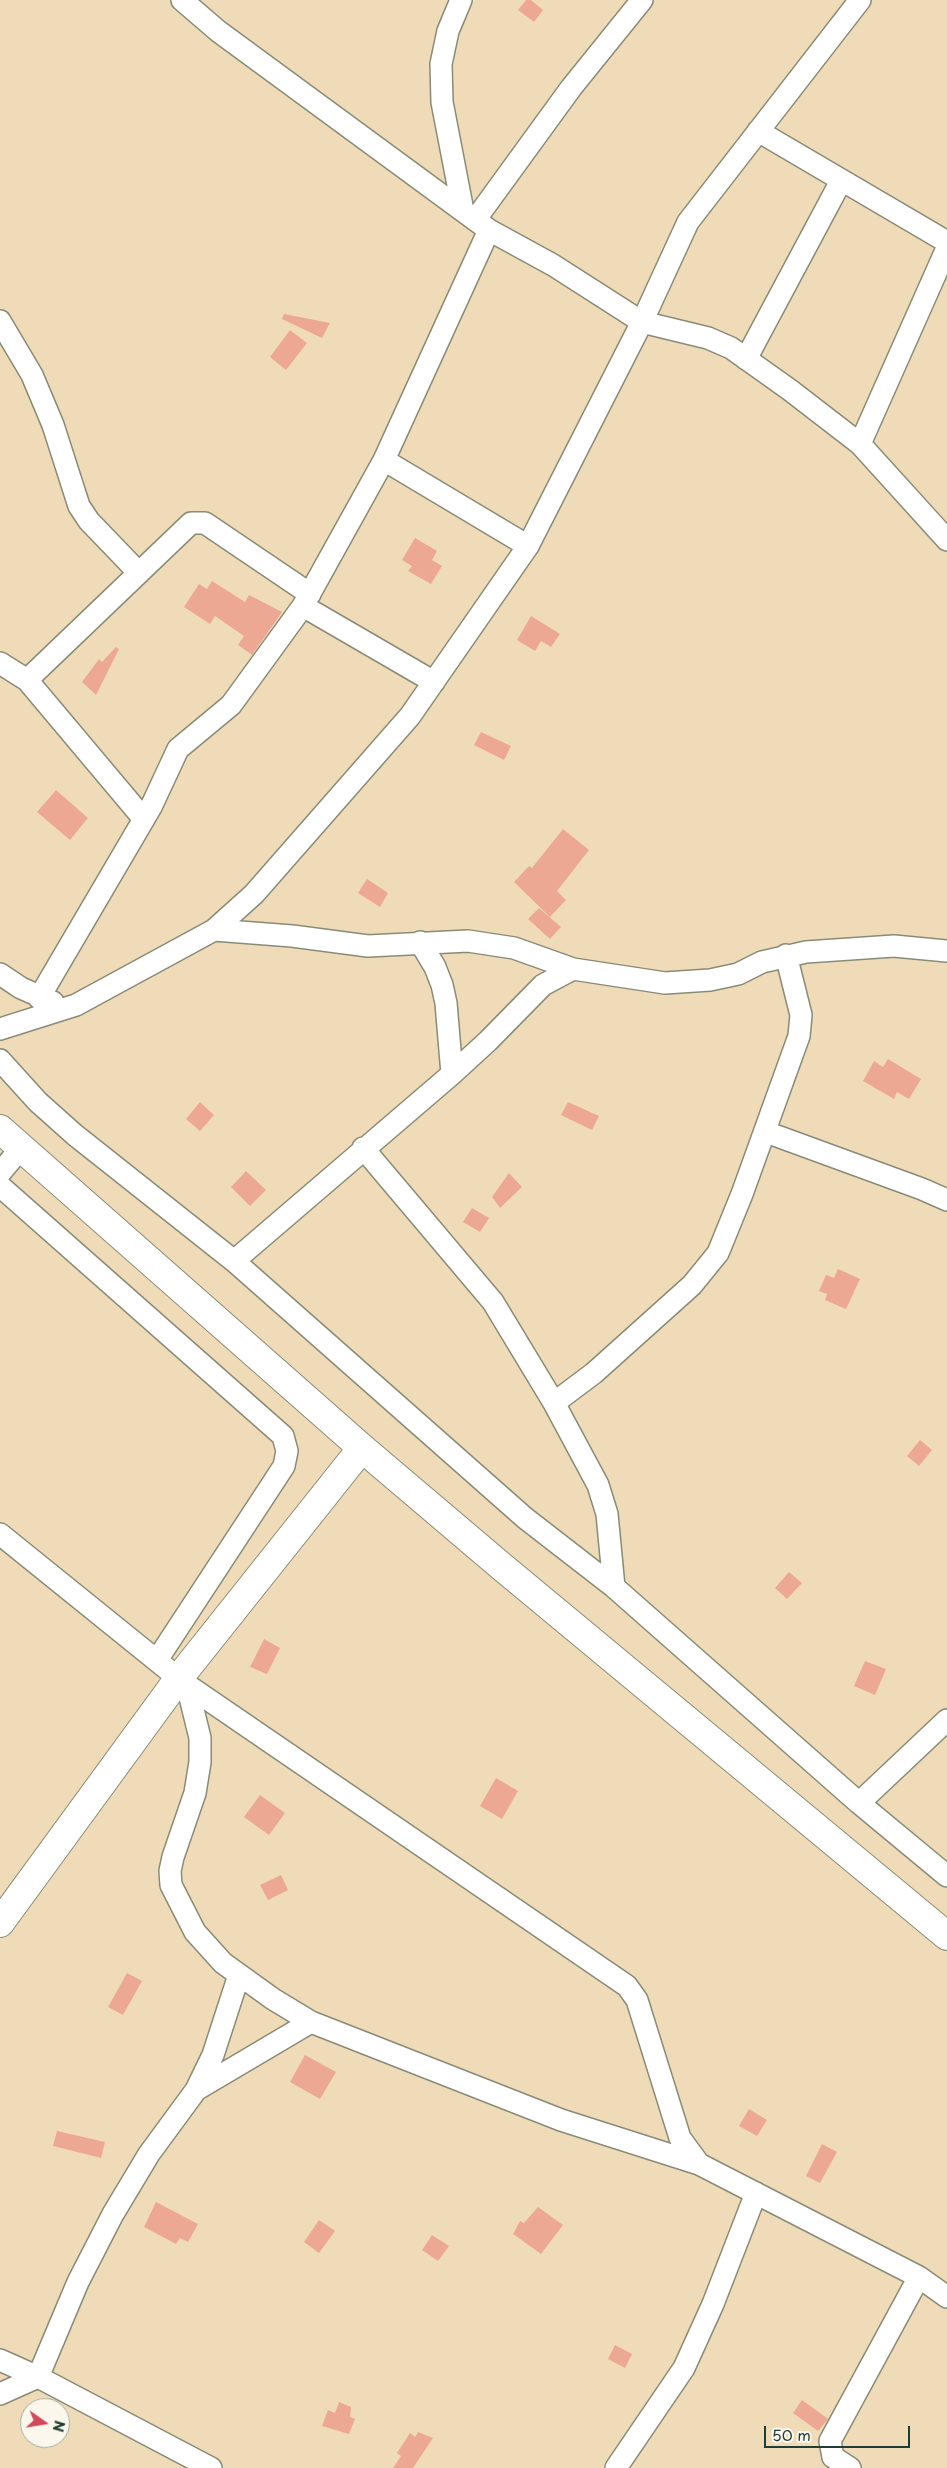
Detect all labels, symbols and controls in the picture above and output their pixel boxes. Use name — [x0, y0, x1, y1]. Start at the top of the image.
north arrow — [20, 2398, 70, 2448]
scale bar — [767, 2416, 913, 2448]
text: N — [48, 2418, 71, 2434]
text: 50 m — [772, 2423, 811, 2446]

